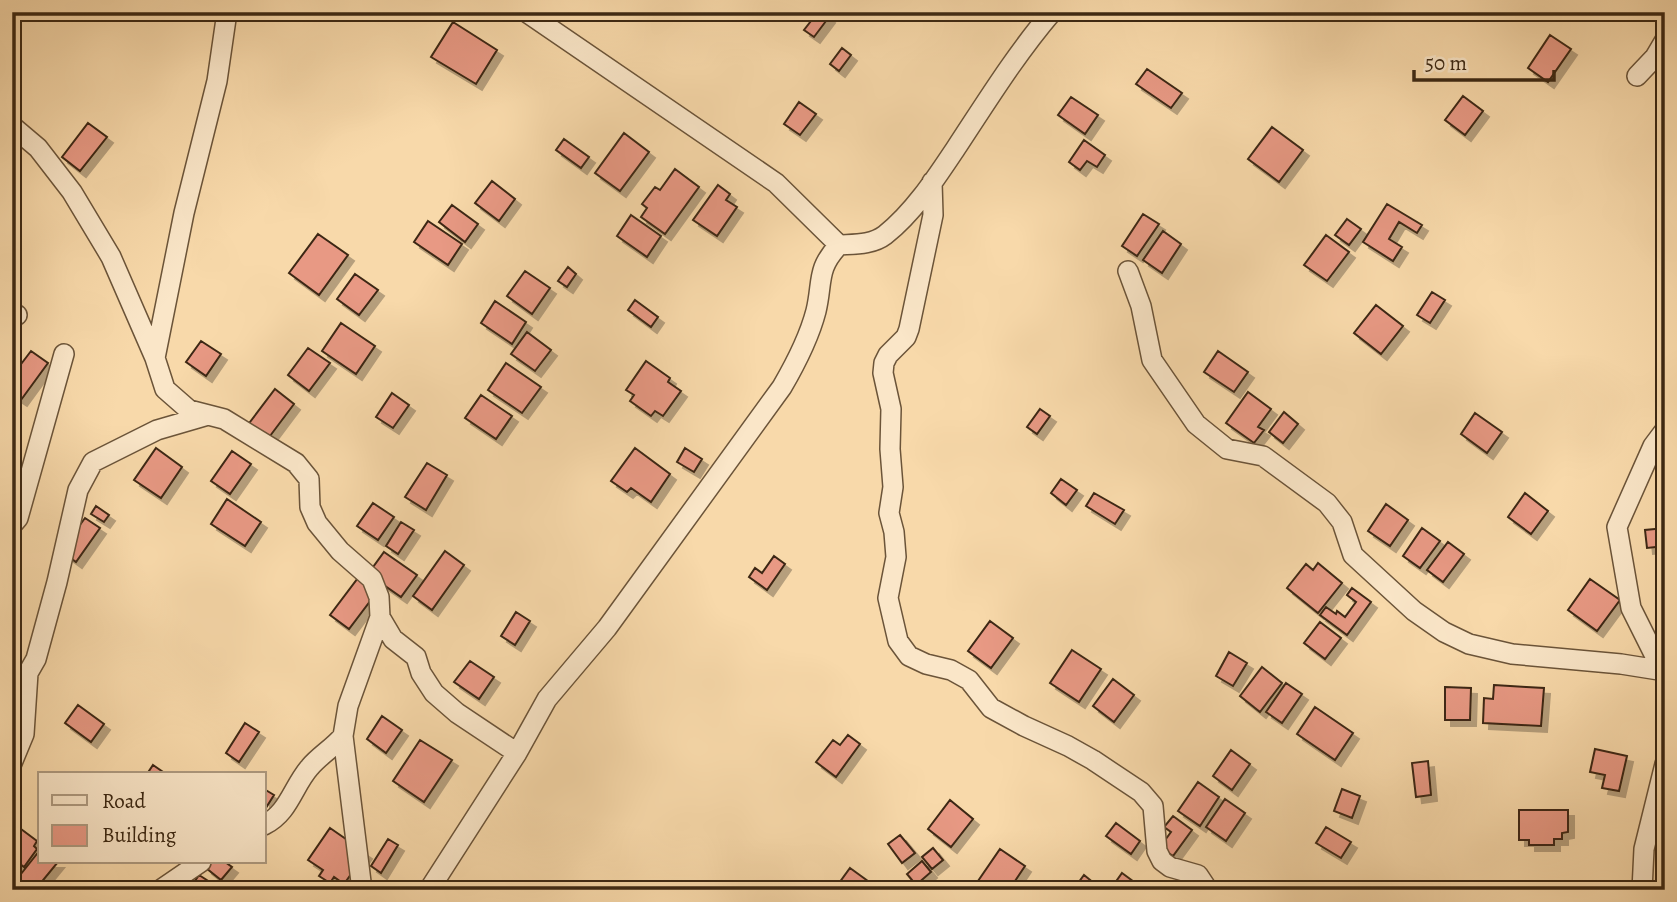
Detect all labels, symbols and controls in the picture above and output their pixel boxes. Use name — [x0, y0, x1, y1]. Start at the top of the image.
scale bar — [1414, 38, 1554, 82]
text: 50 m — [1425, 49, 1467, 77]
legend — [38, 772, 266, 864]
text: Road — [102, 787, 146, 815]
text: Building — [102, 821, 177, 849]

